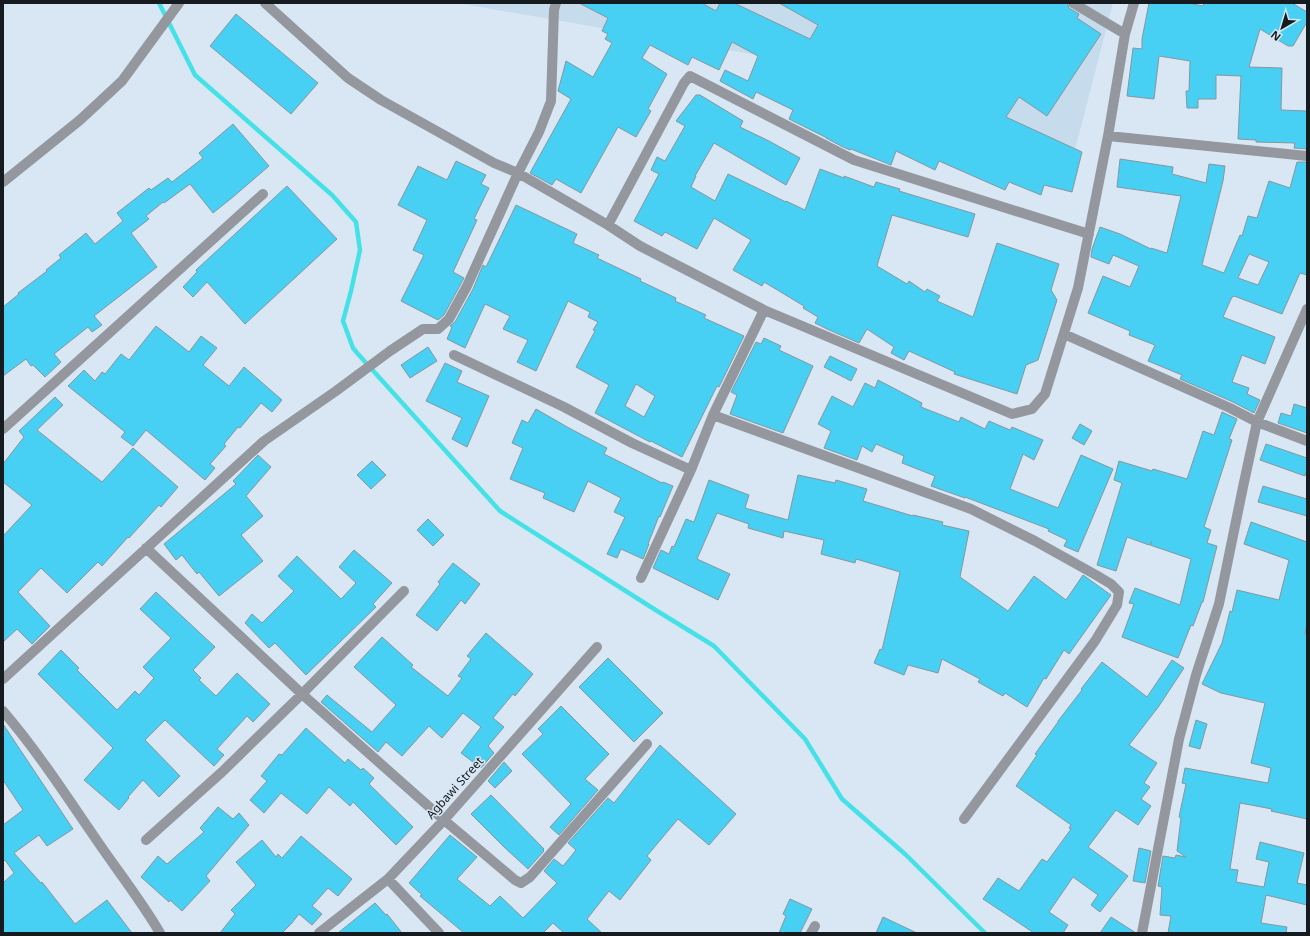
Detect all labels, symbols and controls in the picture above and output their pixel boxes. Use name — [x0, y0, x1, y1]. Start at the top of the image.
north arrow — [1262, 8, 1302, 48]
text: N — [1267, 28, 1284, 45]
street label: Agbawi Street — [422, 752, 488, 822]

